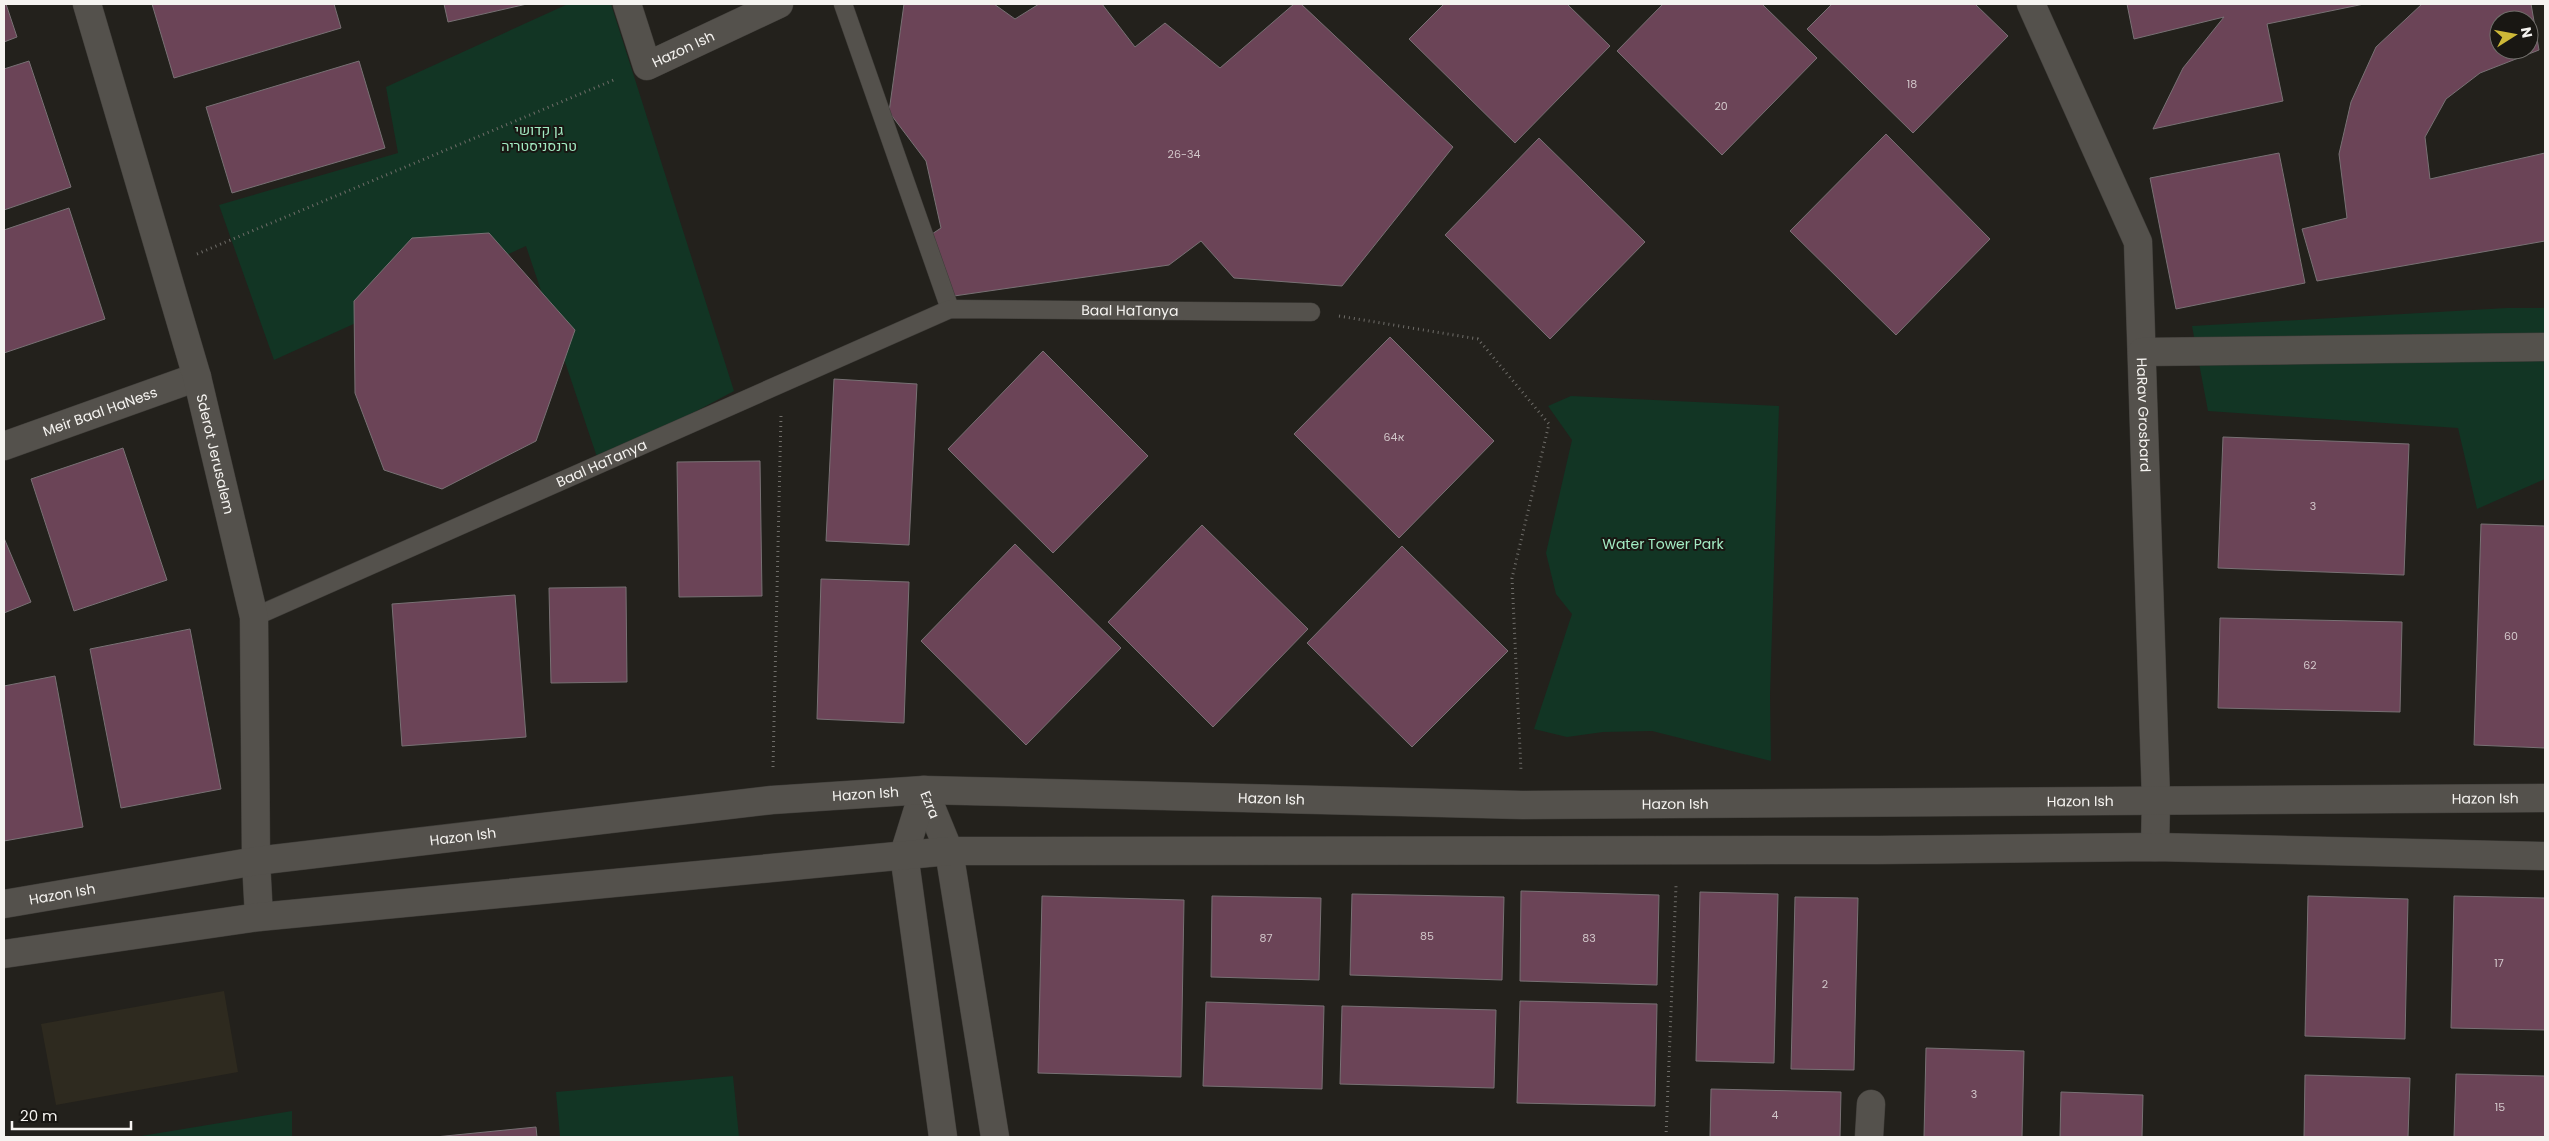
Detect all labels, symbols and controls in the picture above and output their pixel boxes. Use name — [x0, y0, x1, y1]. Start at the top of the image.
north arrow — [2489, 10, 2539, 60]
text: N — [2516, 25, 2538, 40]
street label: Hazon Ish — [649, 26, 718, 72]
house number: 18 — [1907, 76, 1917, 92]
house number: 20 — [1714, 98, 1728, 114]
park label: גן קדושי טרנסניסטריה — [501, 120, 577, 156]
house number: 26-34 — [1168, 146, 1200, 162]
street label: Baal HaTanya — [1081, 300, 1179, 321]
street label: HaRav Grosbard — [2132, 357, 2155, 473]
street label: Meir Baal HaNess — [40, 382, 160, 441]
street label: Sderot Jerusalem — [191, 392, 239, 516]
house number: א64 — [1384, 429, 1404, 445]
street label: Baal HaTanya — [553, 434, 650, 492]
house number: 3 — [2310, 498, 2316, 514]
park label: Water Tower Park — [1602, 534, 1725, 554]
house number: 60 — [2504, 628, 2518, 644]
house number: 62 — [2303, 657, 2317, 673]
street label: Hazon Ish — [831, 782, 900, 806]
street label: Ezra — [915, 788, 945, 822]
street label: Hazon Ish — [1238, 788, 1305, 810]
street label: Hazon Ish — [2452, 788, 2519, 809]
street label: Hazon Ish — [2047, 791, 2114, 811]
street label: Hazon Ish — [1642, 794, 1709, 814]
street label: Hazon Ish — [428, 823, 497, 850]
street label: Hazon Ish — [27, 879, 97, 910]
house number: 85 — [1420, 928, 1434, 944]
house number: 87 — [1260, 930, 1272, 946]
house number: 83 — [1582, 930, 1596, 946]
house number: 17 — [2494, 955, 2504, 971]
house number: 2 — [1822, 976, 1828, 992]
house number: 3 — [1971, 1086, 1977, 1102]
scale bar — [12, 1098, 131, 1130]
house number: 15 — [2495, 1099, 2505, 1115]
text: 20 m — [20, 1105, 58, 1126]
house number: 4 — [1772, 1107, 1779, 1123]

